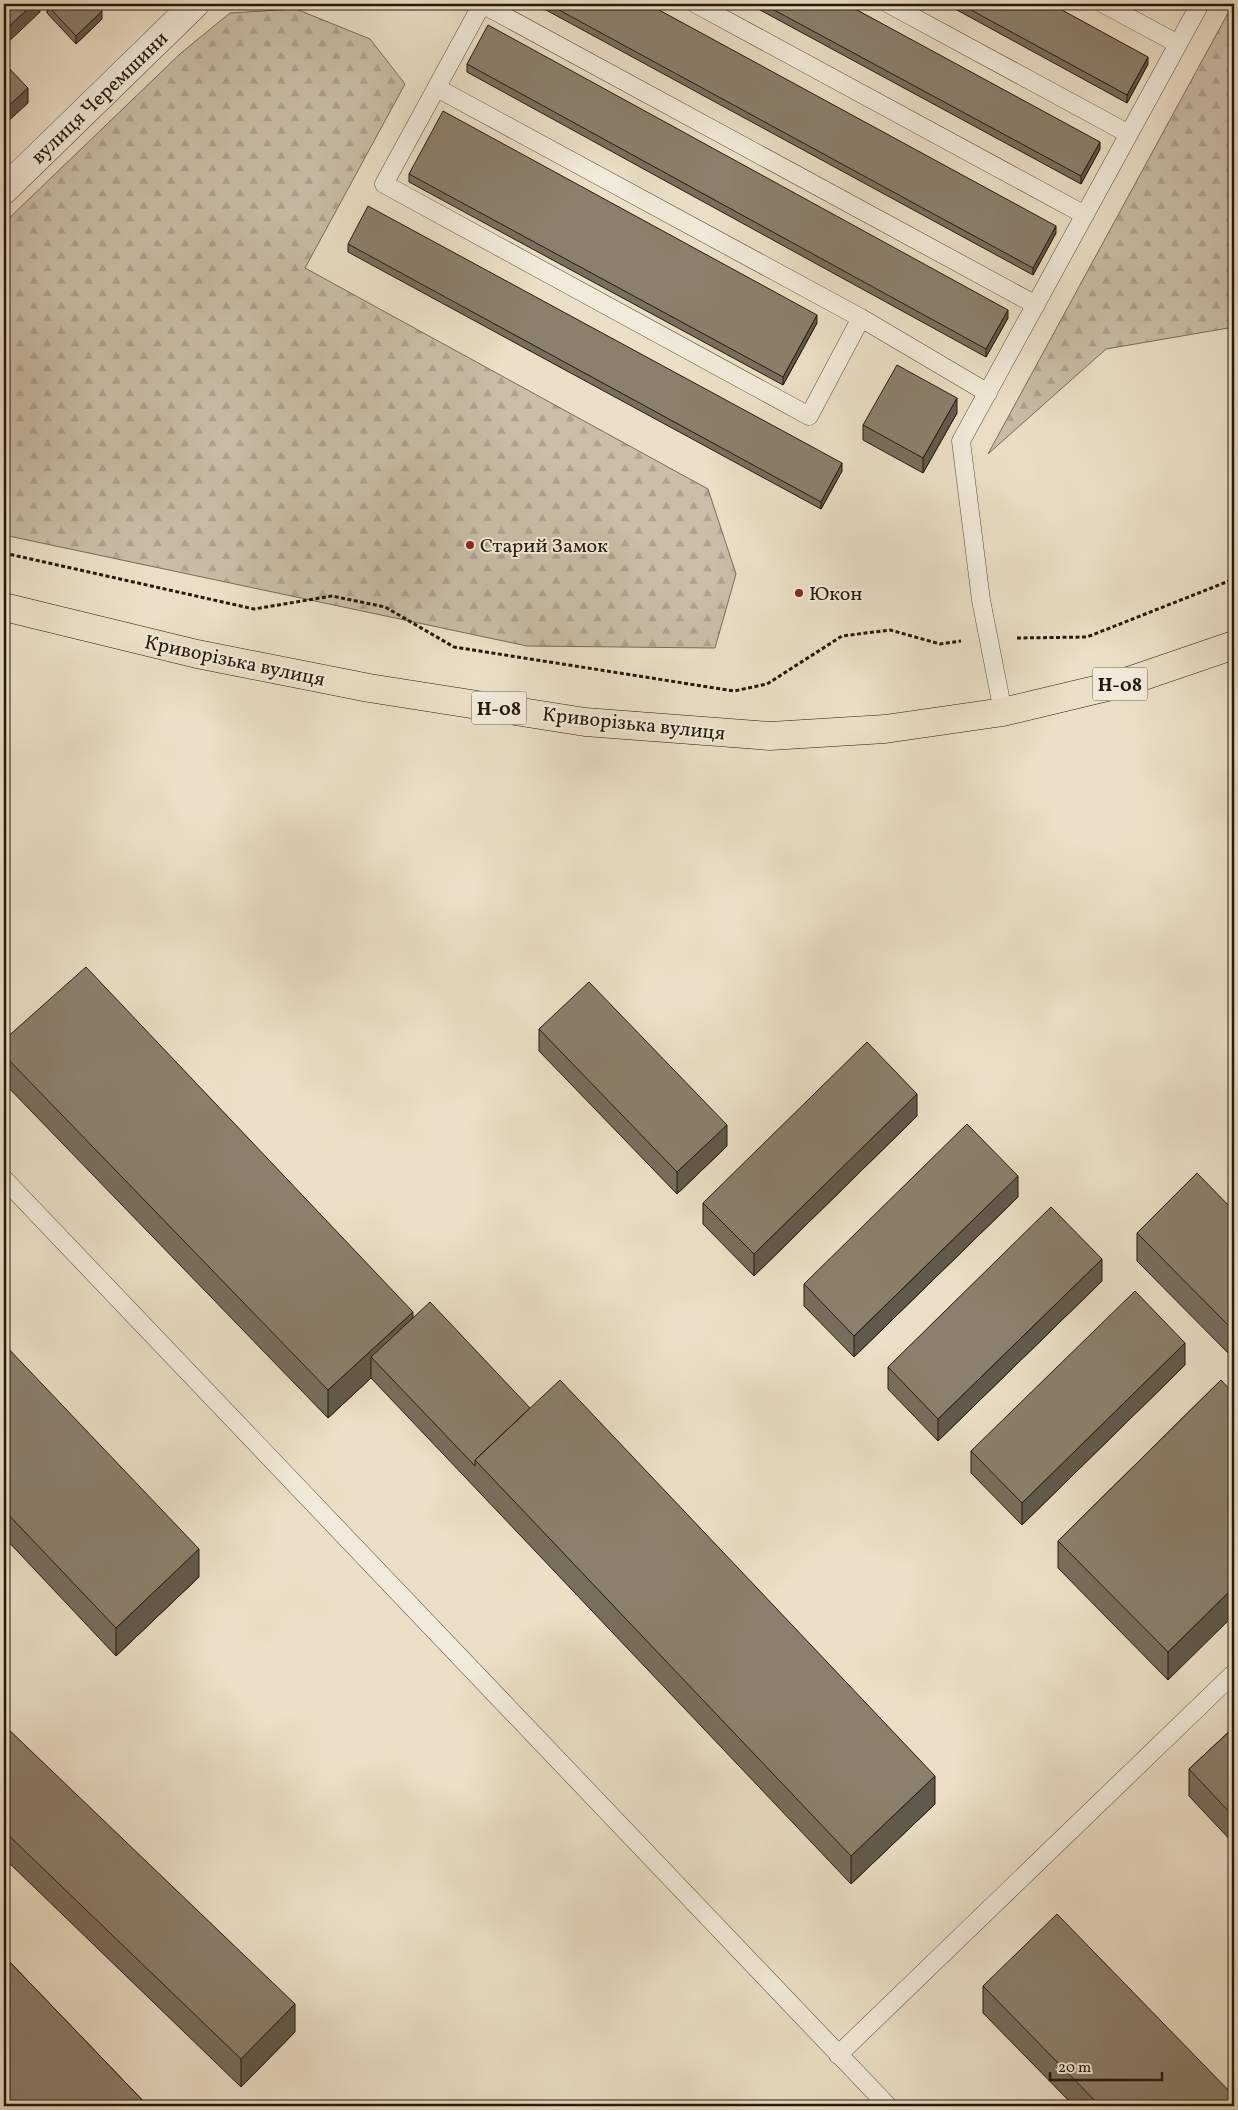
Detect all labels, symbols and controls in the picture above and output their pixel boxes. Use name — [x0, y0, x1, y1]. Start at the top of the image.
street label: вулиця Черемшини — [26, 26, 175, 171]
place label: Старий Замок — [480, 533, 608, 561]
marker: Старий Замок — [464, 539, 476, 551]
place label: Юкон — [809, 581, 862, 609]
marker: Юкон — [793, 587, 805, 599]
street label: Криворізька вулиця — [142, 629, 327, 695]
road number: Н-08 — [1092, 668, 1148, 701]
road number: Н-08 — [472, 691, 526, 724]
street label: Криворізька вулиця — [541, 701, 727, 749]
scale bar — [1050, 2050, 1163, 2082]
text: 20 m — [1058, 2058, 1091, 2079]

